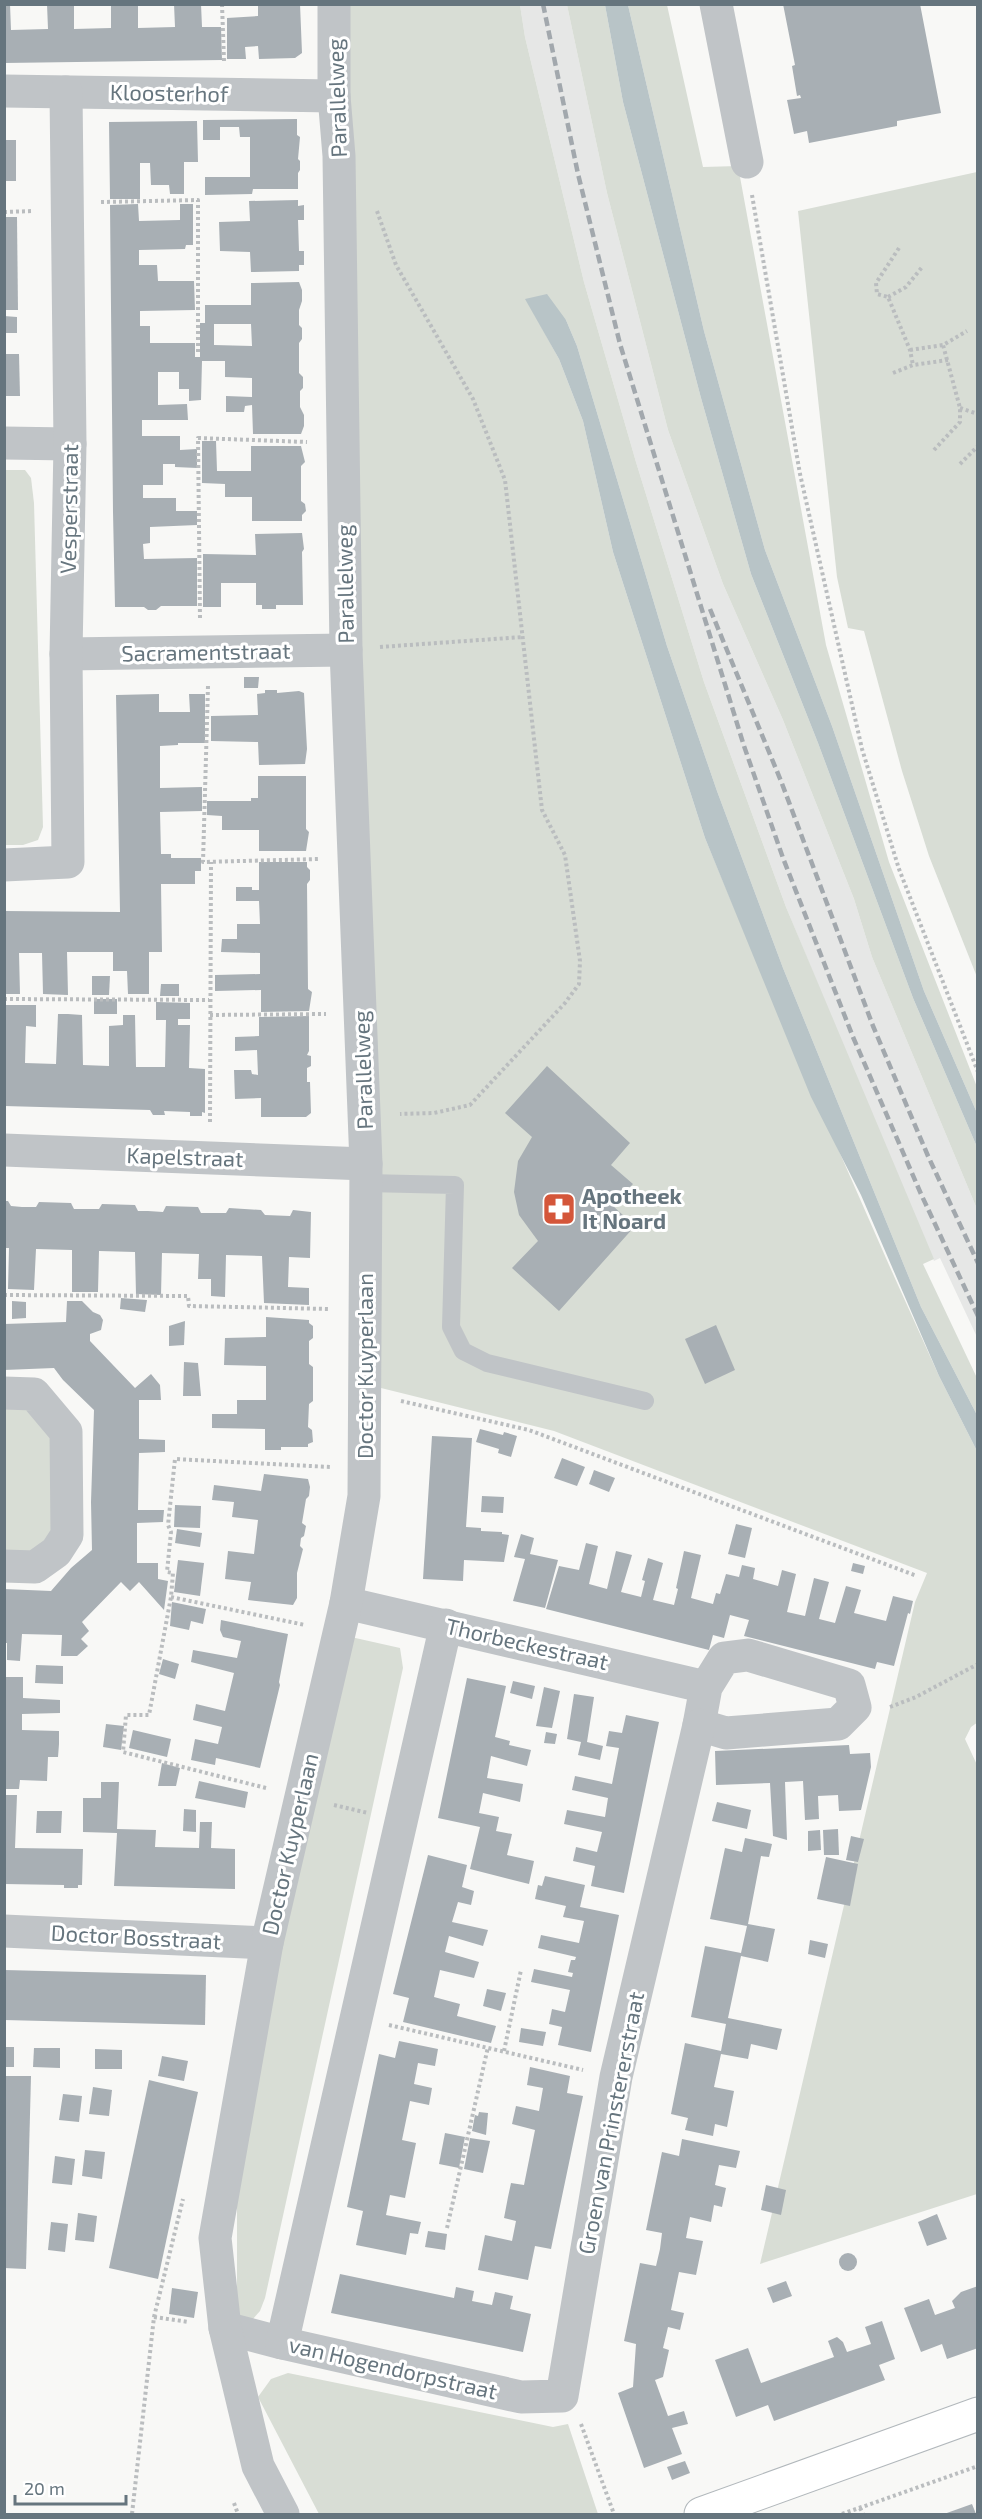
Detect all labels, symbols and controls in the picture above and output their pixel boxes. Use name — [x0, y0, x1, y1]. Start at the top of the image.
street label: Parallelweg — [321, 38, 351, 158]
street label: Kloosterhof — [110, 78, 229, 106]
street label: Vesperstraat — [54, 444, 82, 574]
street label: Parallelweg — [330, 524, 358, 644]
street label: Sacramentstraat — [121, 637, 291, 665]
street label: Parallelweg — [347, 1010, 377, 1130]
street label: Kapelstraat — [126, 1141, 244, 1171]
place label: Apotheek It Noard — [582, 1182, 683, 1233]
pharmacy icon: Apotheek It Noard — [541, 1191, 577, 1227]
street label: Doctor Kuyperlaan — [351, 1273, 377, 1459]
street label: Thorbeckestraat — [444, 1612, 611, 1674]
street label: Doctor Kuyperlaan — [255, 1750, 323, 1937]
street label: Doctor Bosstraat — [50, 1919, 222, 1953]
street label: Groen van Prinstererstraat — [572, 1989, 648, 2256]
street label: van Hogendorpstraat — [287, 2330, 500, 2404]
scale bar — [15, 2468, 126, 2506]
text: 20 m — [24, 2477, 65, 2499]

